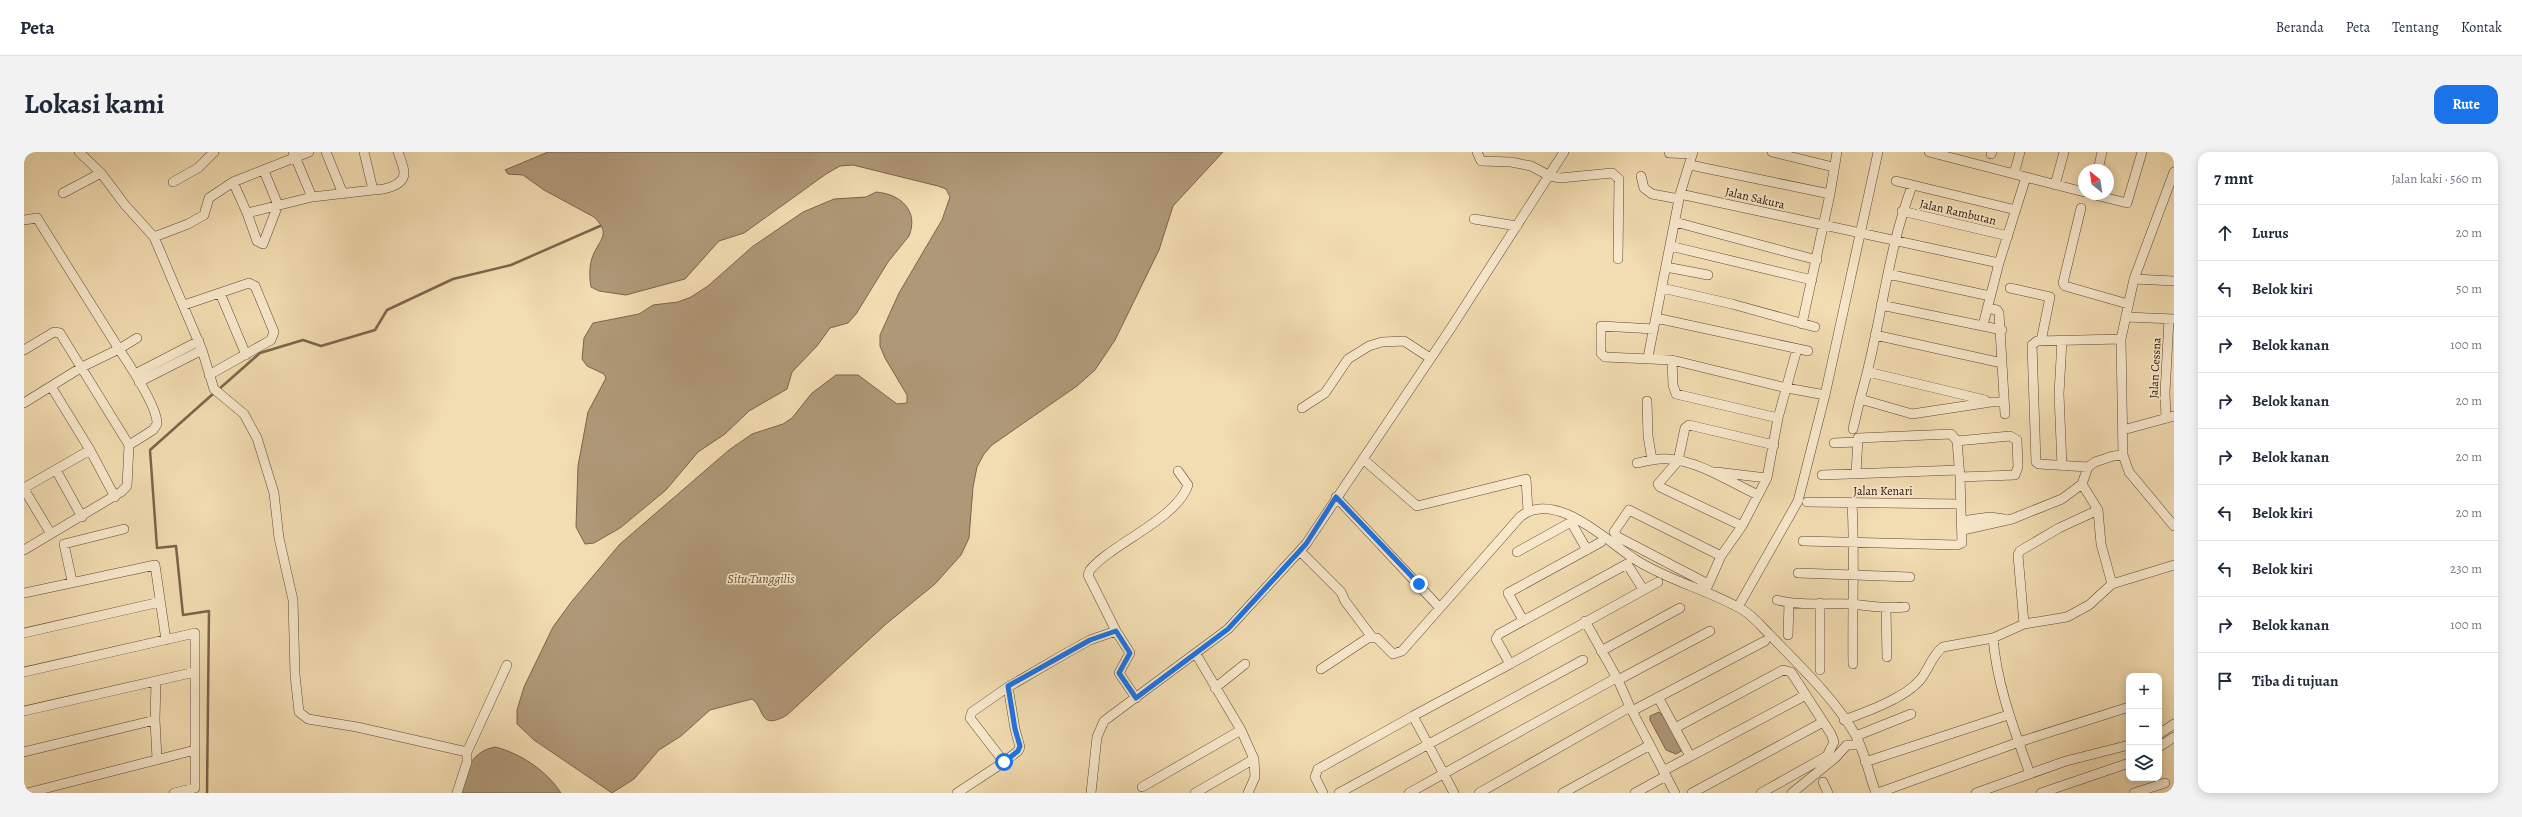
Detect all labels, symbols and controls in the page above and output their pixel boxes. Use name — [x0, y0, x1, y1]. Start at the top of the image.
text: Peta — [20, 15, 55, 41]
text: Beranda — [2276, 18, 2324, 37]
text: Peta — [2346, 18, 2370, 37]
text: Tentang — [2392, 18, 2439, 37]
text: Kontak — [2461, 18, 2502, 37]
text: Lokasi kami — [24, 85, 165, 123]
button: Rute — [2434, 85, 2498, 124]
north arrow — [2078, 164, 2114, 200]
text: 7 mnt — [2214, 167, 2254, 190]
text: Jalan kaki · 560 m — [2391, 170, 2482, 187]
street label: Jalan Sakura — [1724, 183, 1787, 213]
street label: Jalan Rambutan — [1918, 195, 1998, 229]
icon: ahead — [2214, 222, 2236, 244]
text: Lurus — [2252, 223, 2289, 243]
text: 20 m — [2456, 224, 2482, 241]
icon: left — [2214, 278, 2236, 300]
text: Belok kiri — [2252, 279, 2313, 299]
text: 50 m — [2456, 280, 2482, 297]
icon: right — [2214, 334, 2236, 356]
text: Belok kanan — [2252, 335, 2329, 355]
text: 100 m — [2450, 336, 2482, 353]
street label: Jalan Cessna — [2145, 337, 2165, 399]
icon: right — [2214, 390, 2236, 412]
text: Belok kanan — [2252, 391, 2329, 411]
text: 20 m — [2456, 392, 2482, 409]
icon: right — [2214, 446, 2236, 468]
text: Belok kanan — [2252, 447, 2329, 467]
text: 20 m — [2456, 448, 2482, 465]
street label: Jalan Kenari — [1853, 483, 1913, 499]
icon: left — [2214, 502, 2236, 524]
text: Belok kiri — [2252, 503, 2313, 523]
text: 20 m — [2456, 504, 2482, 521]
icon: left — [2214, 558, 2236, 580]
text: Belok kiri — [2252, 559, 2313, 579]
text: 230 m — [2450, 560, 2482, 577]
water label: Situ Tunggilis — [727, 570, 795, 587]
route end — [1410, 575, 1428, 593]
icon: right — [2214, 614, 2236, 636]
text: Belok kanan — [2252, 615, 2329, 635]
text: 100 m — [2450, 616, 2482, 633]
icon: arrive — [2214, 670, 2236, 692]
text: Tiba di tujuan — [2252, 671, 2338, 691]
map controls — [2126, 673, 2162, 781]
button: + — [2126, 673, 2162, 709]
button: − — [2126, 709, 2162, 745]
button: layers — [2126, 745, 2162, 781]
route start — [995, 753, 1013, 771]

